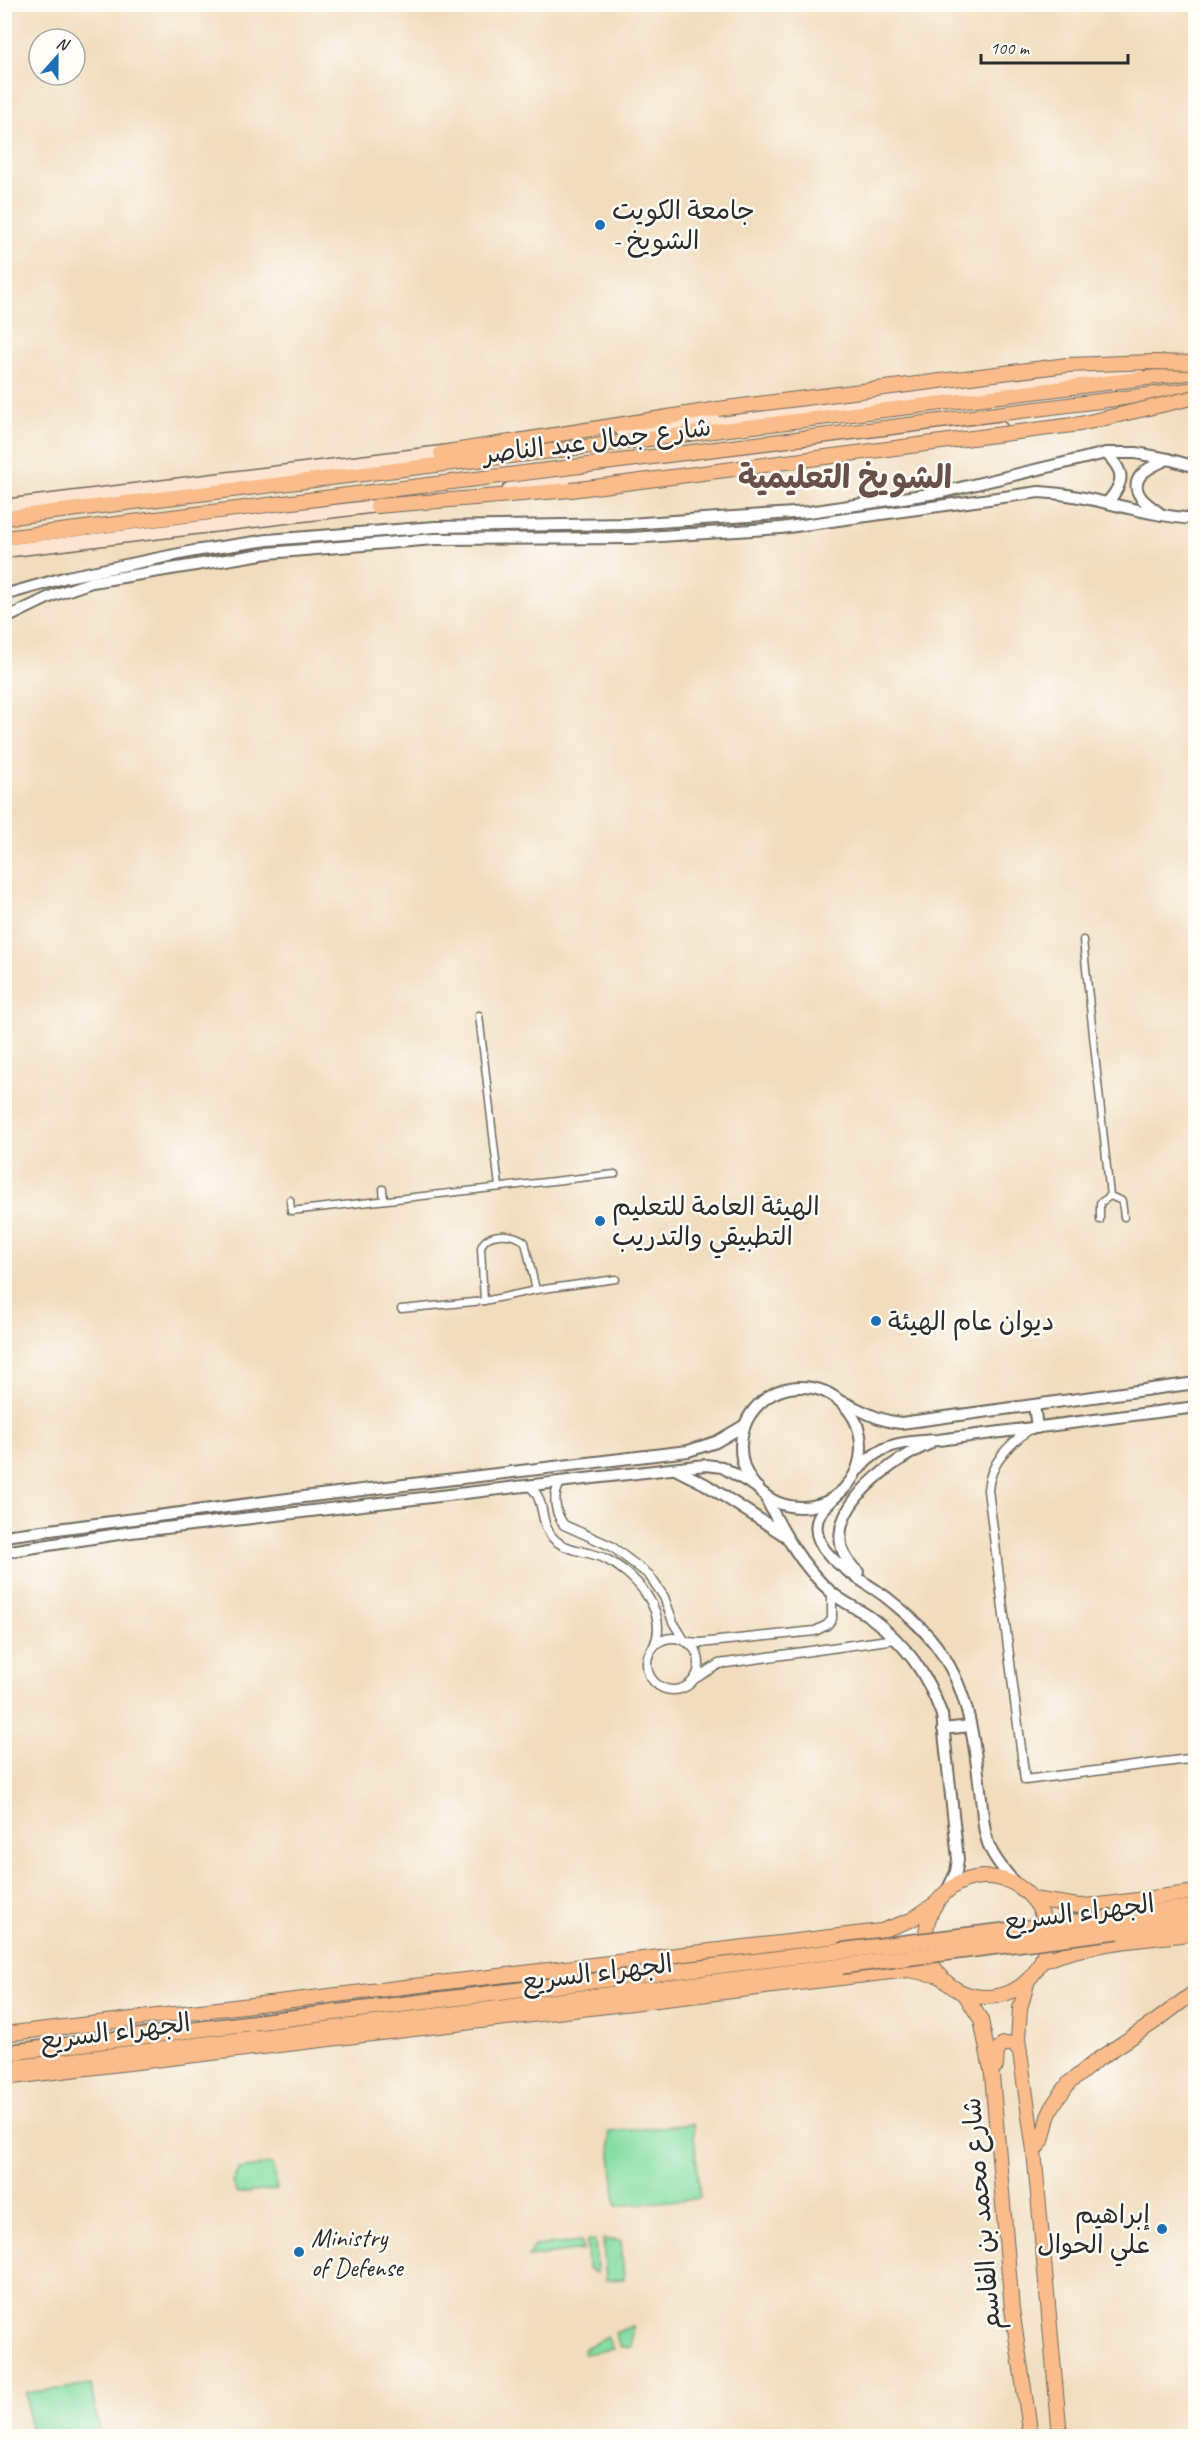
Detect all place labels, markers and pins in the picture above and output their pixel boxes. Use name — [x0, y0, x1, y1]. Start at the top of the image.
place label: جامعة الكويت - الشويخ — [612, 194, 755, 258]
marker: جامعة الكويت - الشويخ — [593, 218, 607, 232]
place label: الهيئة العامة للتعليم التطبيقي والتدريب — [612, 1190, 820, 1259]
marker: الهيئة العامة للتعليم التطبيقي والتدريب — [593, 1214, 607, 1228]
place label: ديوان عام الهيئة — [888, 1305, 1054, 1341]
marker: ديوان عام الهيئة — [869, 1314, 883, 1328]
place label: إبراهيم علي الحوال — [1037, 2198, 1150, 2267]
place label: Ministry of Defense — [311, 2221, 405, 2284]
marker: إبراهيم علي الحوال — [1155, 2222, 1169, 2236]
marker: Ministry of Defense — [292, 2245, 306, 2259]

